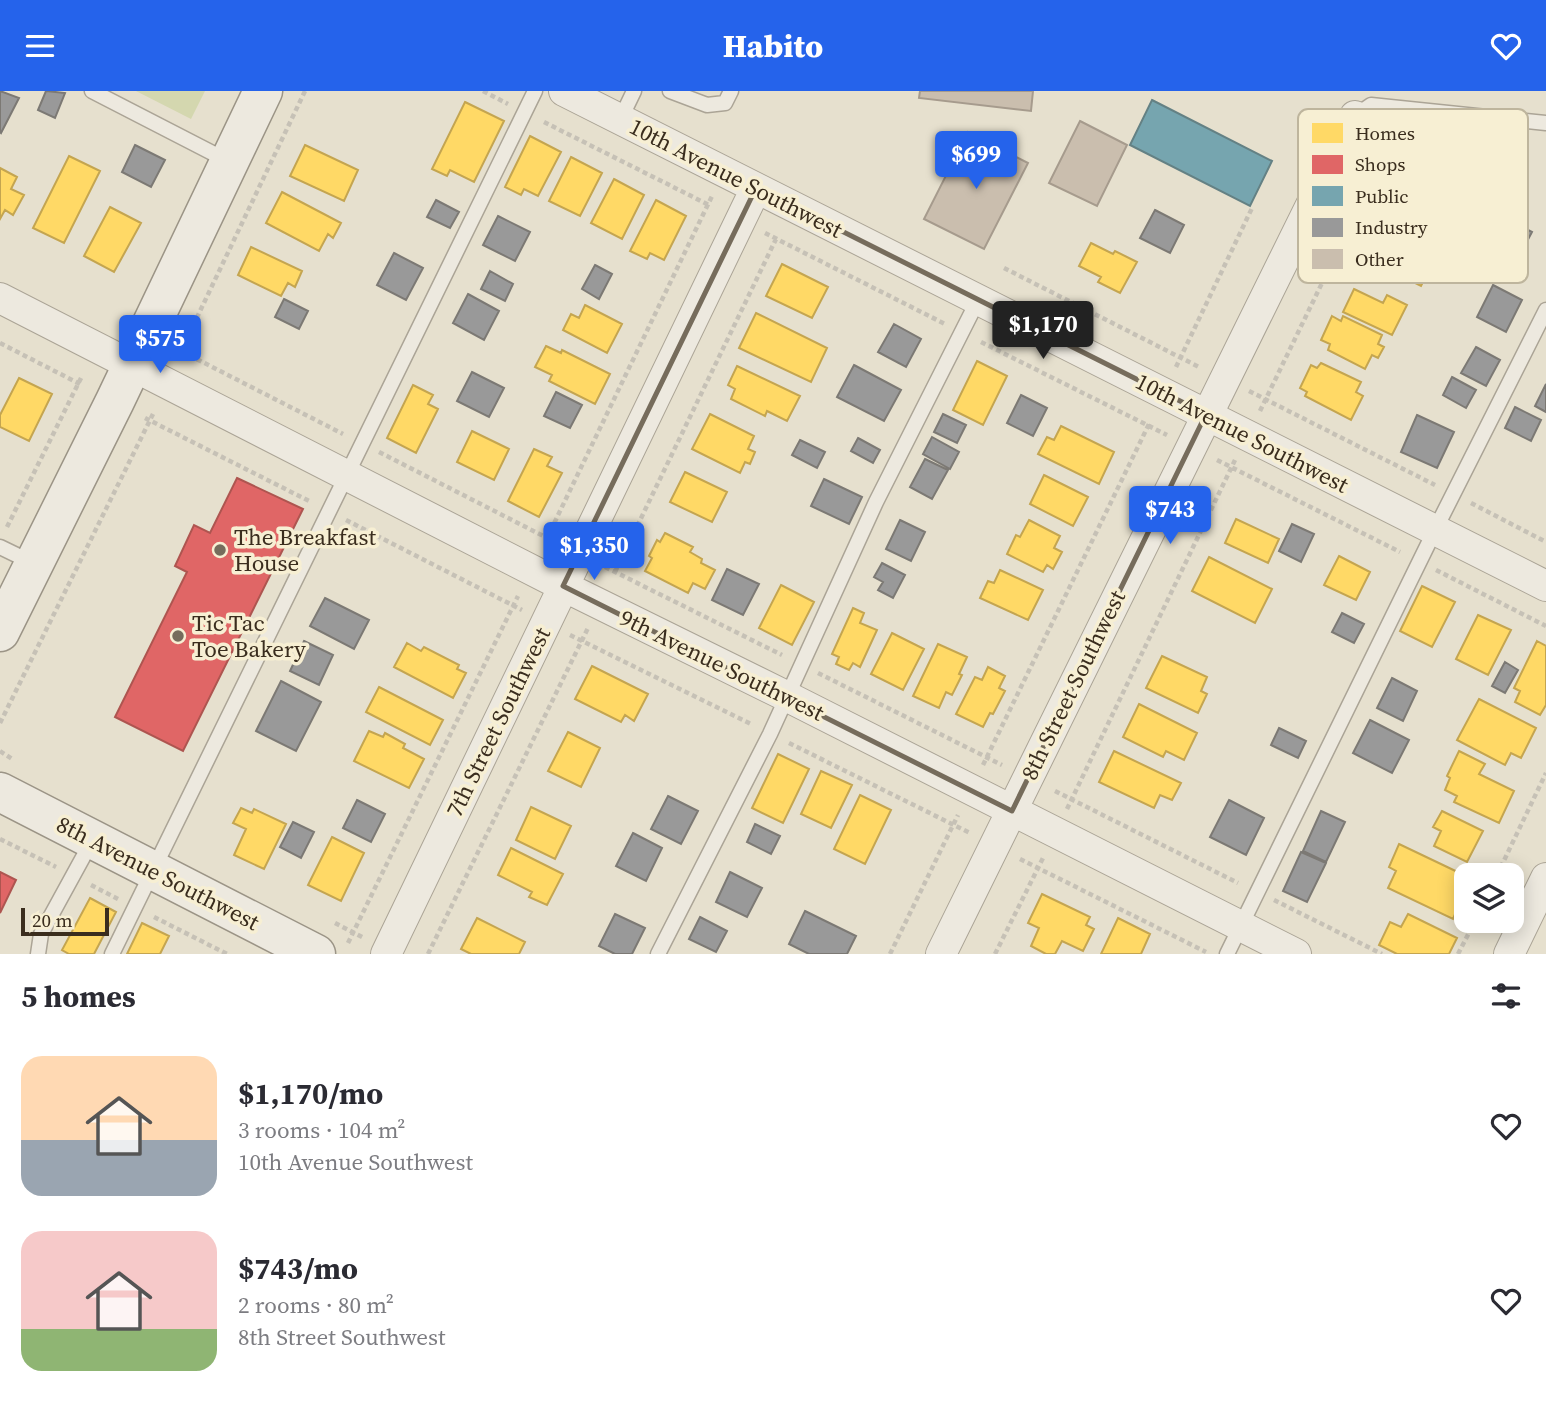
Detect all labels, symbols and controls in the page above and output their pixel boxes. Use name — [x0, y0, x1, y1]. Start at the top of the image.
text: Habito — [723, 24, 823, 68]
icon: menu — [21, 27, 59, 65]
icon: heart — [1487, 27, 1525, 65]
legend — [1298, 109, 1528, 283]
street label: 10th Avenue Southwest — [624, 110, 848, 246]
text: Homes — [1355, 120, 1415, 146]
pin: $699 — [935, 132, 1017, 191]
text: $699 — [951, 138, 1001, 170]
text: Shops — [1355, 151, 1406, 177]
text: Public — [1355, 183, 1409, 209]
text: Industry — [1355, 214, 1428, 240]
text: Other — [1355, 246, 1404, 272]
pin: $1,170 — [986, 301, 1100, 361]
text: $1,170 — [1008, 308, 1078, 340]
pin: $575 — [119, 315, 201, 375]
text: $575 — [135, 322, 185, 354]
street label: 10th Avenue Southwest — [1130, 365, 1354, 501]
pin: $743 — [1129, 487, 1211, 546]
text: $743 — [1145, 493, 1195, 525]
place label: The Breakfast House — [234, 521, 376, 579]
pin: $1,350 — [537, 523, 651, 582]
text: $1,350 — [559, 529, 629, 561]
marker: The Breakfast House — [212, 542, 228, 558]
street label: 8th Street Southwest — [1013, 584, 1133, 785]
street label: 9th Avenue Southwest — [615, 602, 830, 729]
place label: Tic Tac Toe Bakery — [192, 607, 306, 665]
street label: 7th Street Southwest — [438, 621, 558, 822]
marker: Tic Tac Toe Bakery — [170, 628, 186, 644]
street label: 8th Avenue Southwest — [51, 808, 265, 938]
map controls — [1454, 863, 1524, 933]
button: layers — [1454, 863, 1524, 933]
scale bar — [21, 905, 108, 937]
text: 20 m — [32, 907, 73, 933]
text: 5 homes — [21, 976, 136, 1017]
icon: filters — [1487, 977, 1525, 1015]
text: $1,170/mo — [238, 1073, 383, 1114]
icon: home — [77, 1084, 161, 1168]
icon: heart — [1487, 1107, 1525, 1145]
text: 3 rooms · 104 m² — [238, 1114, 405, 1146]
text: 10th Avenue Southwest — [238, 1146, 473, 1178]
text: $743/mo — [238, 1248, 358, 1289]
icon: home — [77, 1259, 161, 1343]
icon: heart — [1487, 1282, 1525, 1320]
text: 2 rooms · 80 m² — [238, 1289, 394, 1321]
text: 8th Street Southwest — [238, 1321, 445, 1353]

